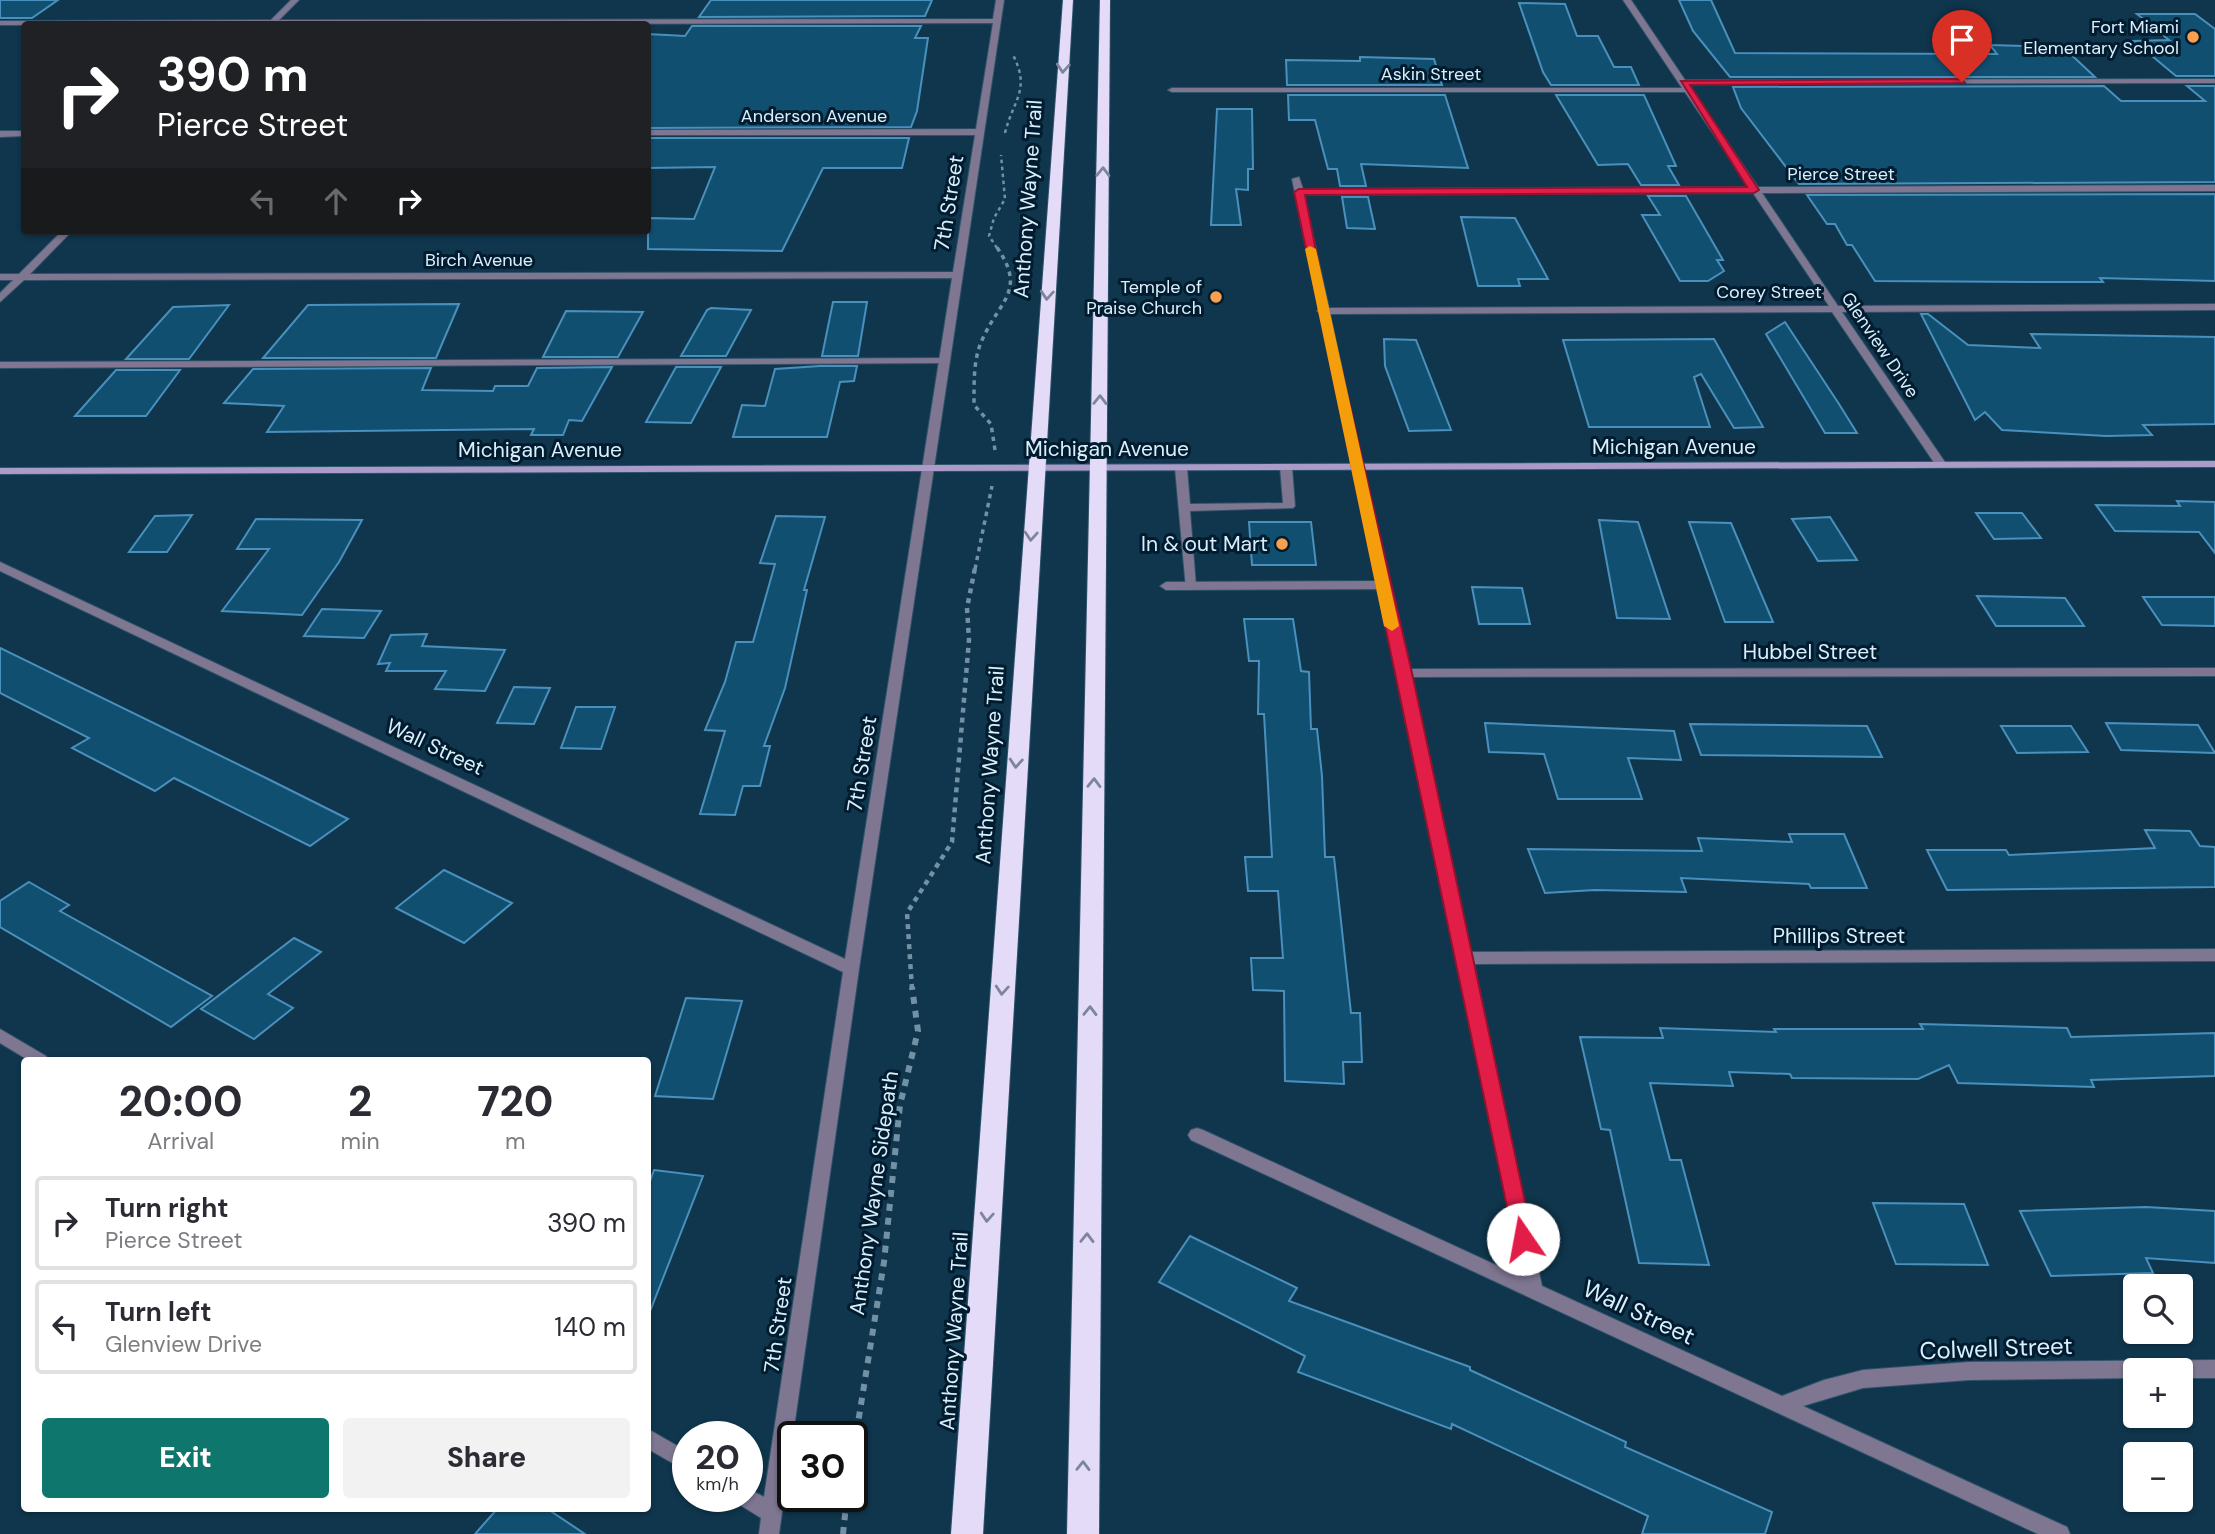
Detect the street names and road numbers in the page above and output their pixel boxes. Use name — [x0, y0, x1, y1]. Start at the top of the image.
street label: Askin Street — [1381, 62, 1481, 86]
street label: Anthony Wayne Trail — [1007, 99, 1049, 299]
street label: Anderson Avenue — [741, 104, 887, 128]
street label: 7th Street — [928, 153, 970, 253]
street label: Pierce Street — [1787, 162, 1895, 186]
street label: Birch Avenue — [425, 248, 533, 272]
street label: Corey Street — [1716, 280, 1822, 304]
street label: Glenview Drive — [1836, 287, 1924, 403]
street label: Michigan Avenue — [1592, 433, 1756, 461]
street label: Michigan Avenue — [1025, 435, 1189, 463]
street label: Michigan Avenue — [458, 436, 622, 464]
street label: Hubbel Street — [1743, 638, 1877, 666]
street label: Anthony Wayne Trail — [969, 665, 1011, 865]
street label: Wall Street — [381, 712, 489, 782]
street label: 7th Street — [841, 714, 883, 814]
street label: Phillips Street — [1773, 922, 1905, 950]
street label: Anthony Wayne Sidepath — [843, 1069, 905, 1317]
street label: Anthony Wayne Trail — [933, 1231, 975, 1431]
street label: Wall Street — [1578, 1273, 1700, 1351]
street label: 7th Street — [757, 1275, 799, 1375]
street label: Colwell Street — [1919, 1330, 2073, 1366]

